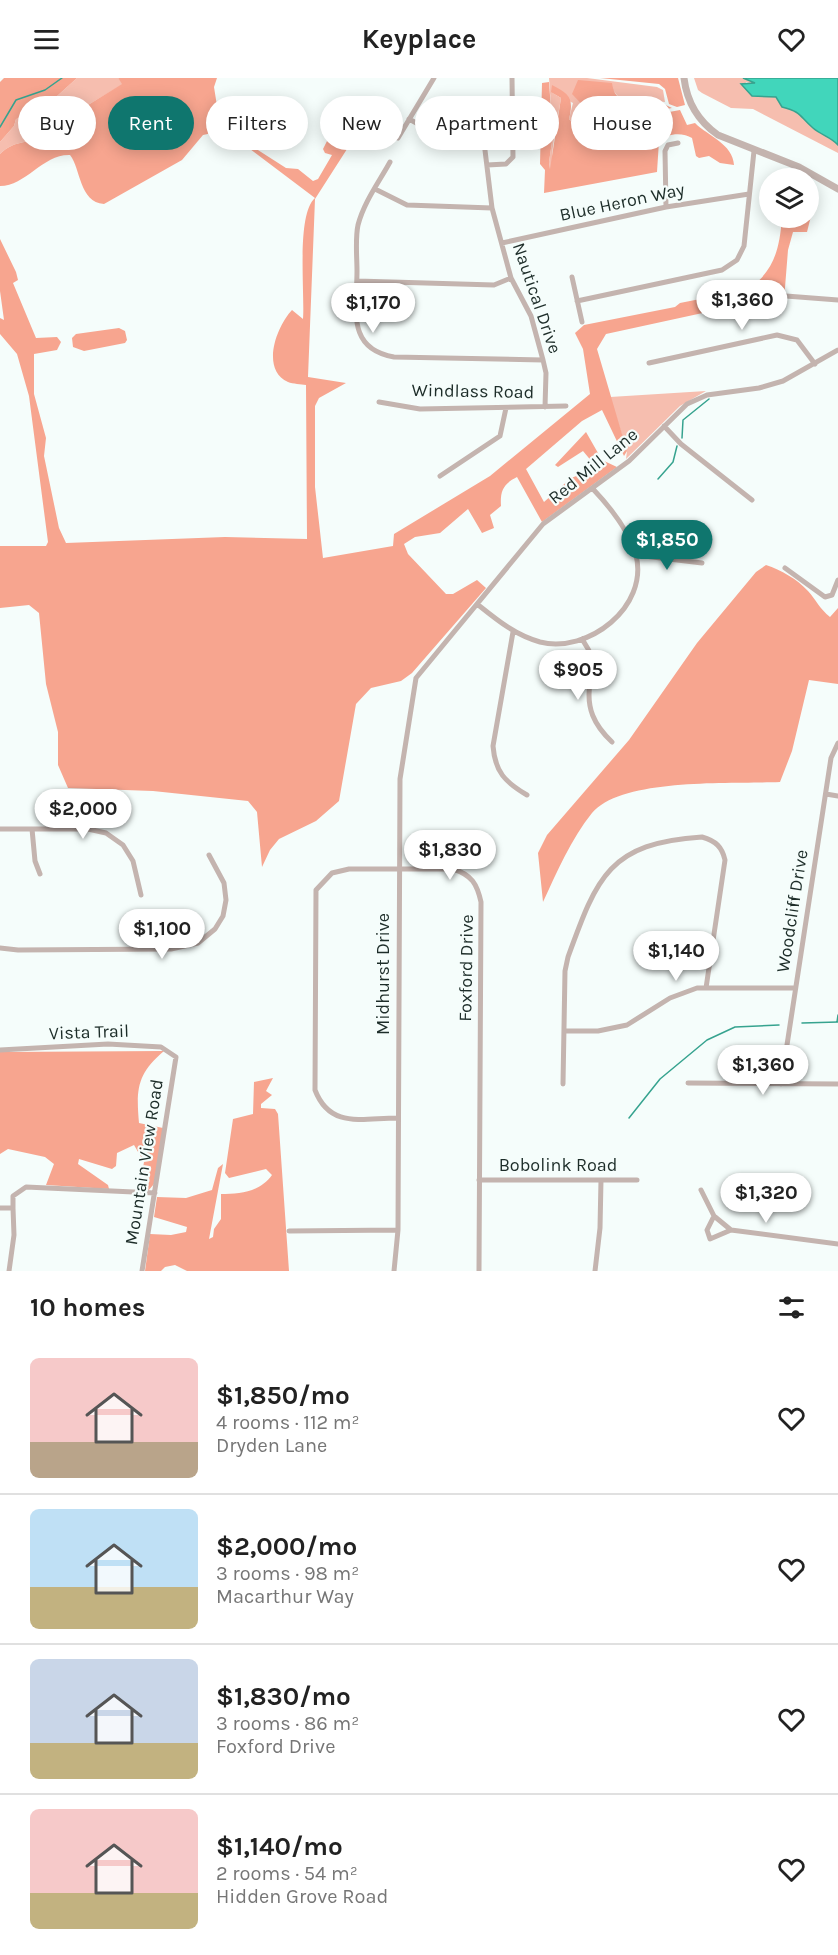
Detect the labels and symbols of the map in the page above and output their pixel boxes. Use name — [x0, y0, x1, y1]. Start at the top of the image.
street label: Blue Heron Way — [557, 178, 687, 226]
street label: Nautical Drive — [508, 240, 566, 356]
pin: $1,360 — [693, 280, 791, 331]
pin: $1,170 — [324, 283, 422, 334]
street label: Windlass Road — [412, 379, 534, 403]
street label: Red Mill Lane — [544, 423, 642, 509]
pin: $1,850 — [618, 520, 716, 571]
pin: $905 — [542, 650, 614, 701]
pin: $2,000 — [34, 789, 132, 840]
pin: $1,830 — [401, 830, 499, 881]
street label: Woodcliff Drive — [771, 848, 813, 974]
pin: $1,100 — [113, 909, 211, 960]
street label: Midhurst Drive — [372, 913, 394, 1035]
street label: Foxford Drive — [454, 914, 478, 1022]
pin: $1,140 — [627, 931, 725, 982]
street label: Vista Trail — [48, 1020, 130, 1044]
pin: $1,360 — [714, 1045, 812, 1096]
street label: Mountain View Road — [120, 1078, 168, 1246]
street label: Bobolink Road — [499, 1154, 617, 1176]
pin: $1,320 — [717, 1173, 815, 1224]

